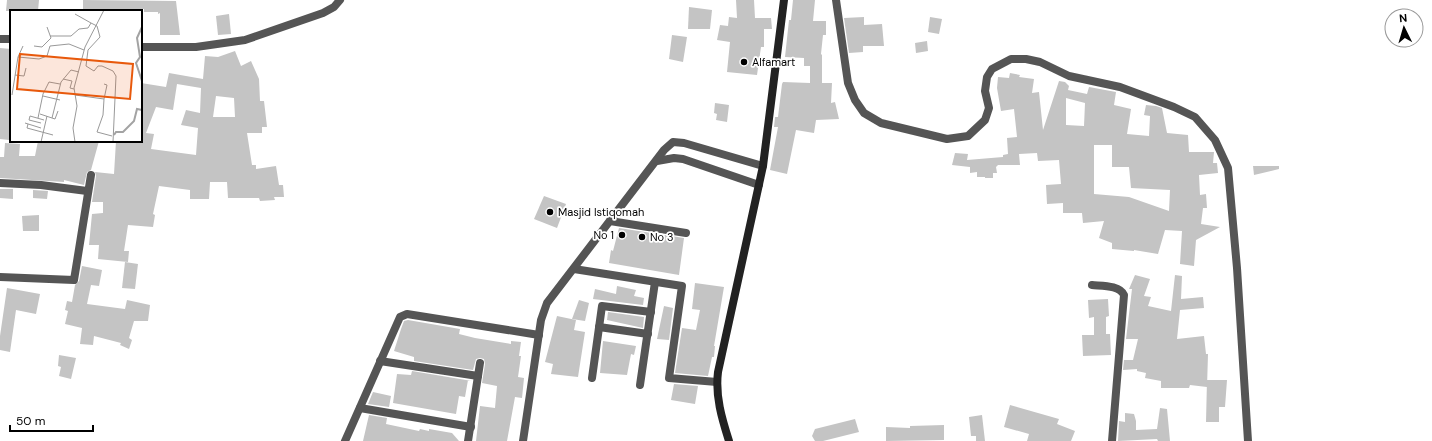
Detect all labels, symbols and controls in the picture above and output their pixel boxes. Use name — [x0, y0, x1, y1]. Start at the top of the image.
north arrow — [1384, 8, 1424, 48]
inset map — [10, 10, 142, 142]
text: N — [1399, 11, 1408, 25]
place label: Alfamart — [752, 55, 795, 69]
marker: Alfamart — [739, 57, 749, 67]
place label: Masjid Istiqomah — [558, 205, 644, 219]
marker: Masjid Istiqomah — [545, 207, 555, 217]
place label: No 1 — [594, 228, 614, 242]
marker: No 1 — [617, 230, 627, 240]
place label: No 3 — [650, 230, 674, 244]
marker: No 3 — [637, 232, 647, 242]
scale bar — [10, 407, 93, 433]
text: 50 m — [16, 413, 45, 429]

